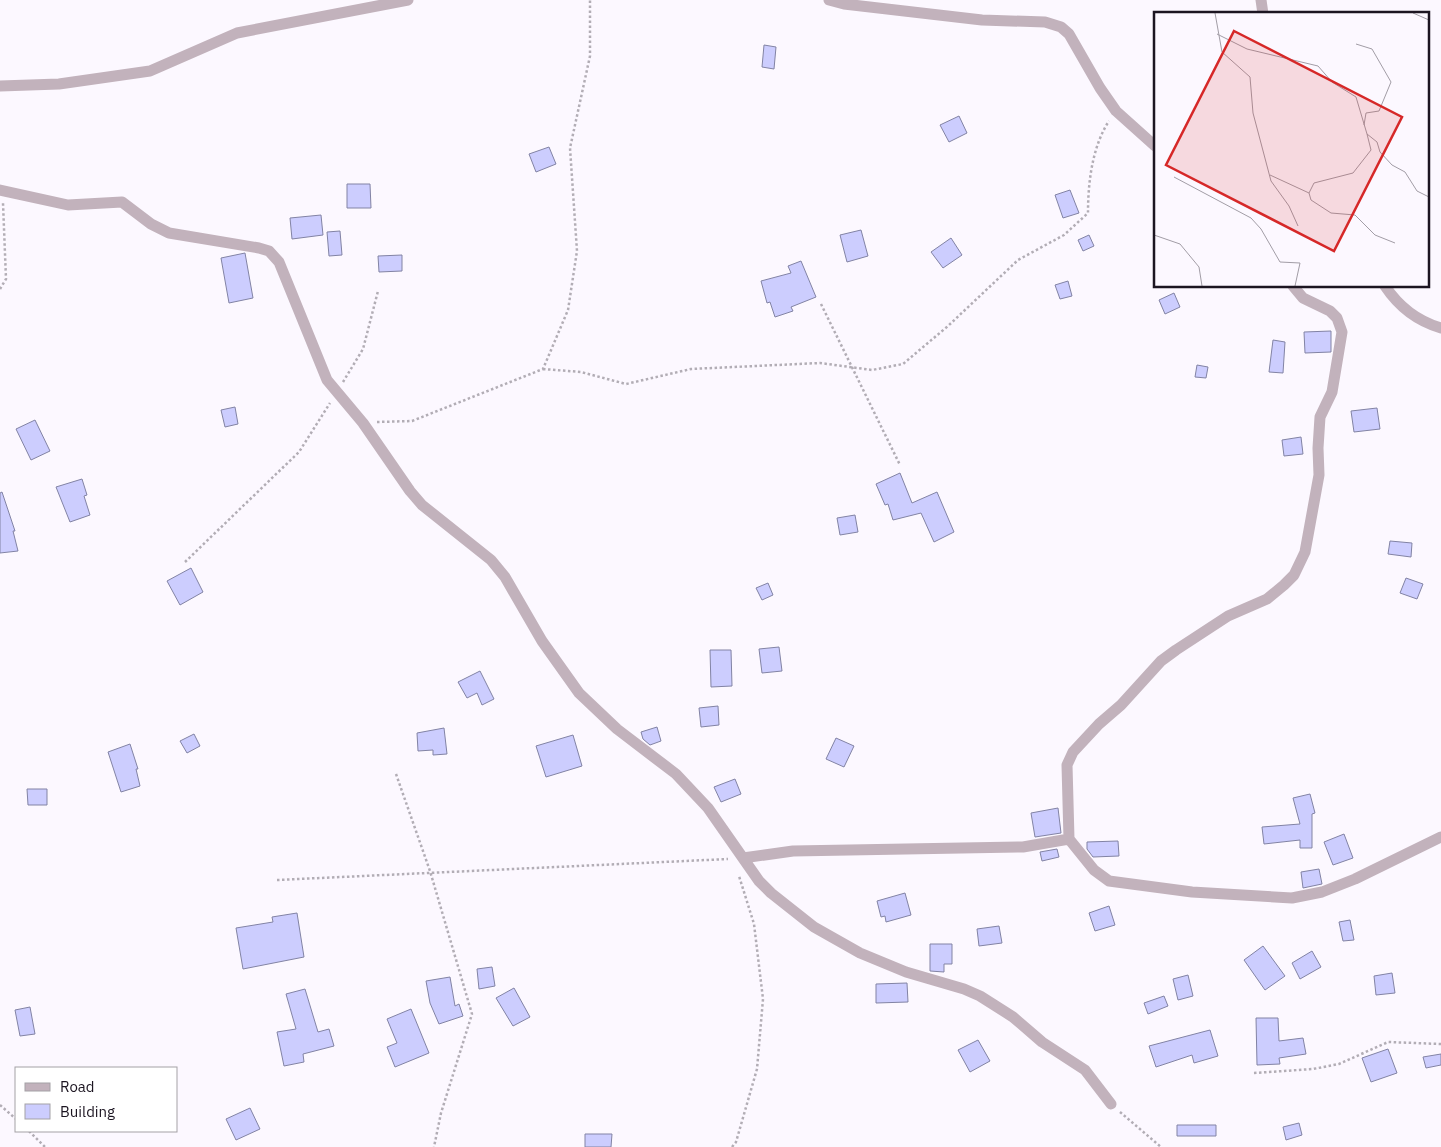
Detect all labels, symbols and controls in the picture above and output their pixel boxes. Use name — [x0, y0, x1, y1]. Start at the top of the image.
inset map — [1154, 12, 1428, 288]
legend — [15, 1067, 178, 1132]
text: Road — [60, 1077, 95, 1096]
text: Building — [60, 1102, 115, 1121]

